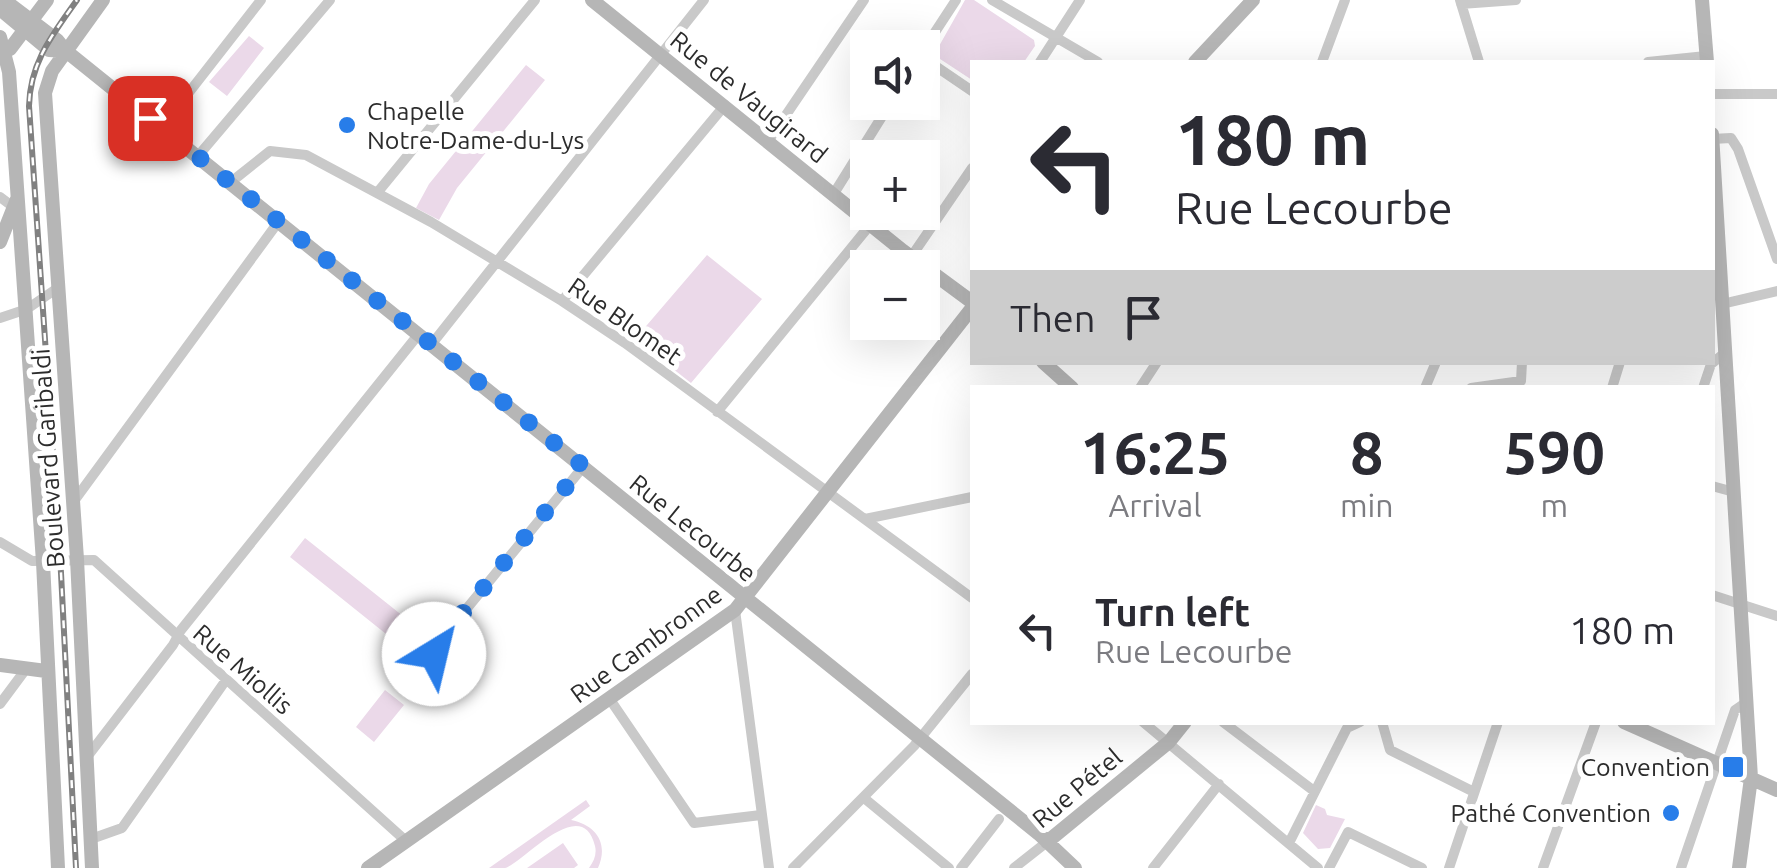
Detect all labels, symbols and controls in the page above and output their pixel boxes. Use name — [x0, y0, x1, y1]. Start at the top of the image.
street label: Rue de Vaugirard — [665, 25, 833, 169]
map controls — [850, 30, 940, 340]
button: sound — [850, 30, 940, 120]
pin — [108, 76, 193, 161]
icon: arrive — [123, 91, 178, 146]
place label: Chapelle Notre-Dame-du-Lys — [367, 97, 584, 154]
icon: left — [1010, 100, 1140, 230]
text: 180 m — [1175, 100, 1370, 178]
marker: Chapelle Notre-Dame-du-Lys — [336, 114, 358, 136]
button: + — [850, 140, 940, 230]
text: Rue Lecourbe — [1175, 182, 1453, 233]
button: − — [850, 250, 940, 340]
street label: Rue Blomet — [563, 272, 687, 370]
icon: arrive — [1116, 290, 1171, 345]
text: Then — [1010, 297, 1096, 339]
street label: Boulevard Garibaldi — [26, 347, 70, 569]
text: 16:25 — [1080, 418, 1230, 485]
text: 8 — [1350, 418, 1384, 485]
text: 590 — [1504, 418, 1605, 485]
street label: Rue Lecourbe — [624, 469, 762, 587]
text: Arrival — [1108, 487, 1202, 523]
text: min — [1340, 487, 1394, 523]
text: m — [1540, 487, 1568, 523]
street label: Rue Cambronne — [565, 580, 727, 708]
text: Turn left — [1095, 591, 1250, 633]
position arrow — [382, 602, 486, 706]
icon: left — [1010, 603, 1065, 658]
text: 180 m — [1569, 609, 1675, 651]
street label: Rue Miollis — [188, 618, 298, 720]
text: Rue Lecourbe — [1095, 633, 1292, 669]
street label: Rue Pétel — [1027, 743, 1127, 833]
place label: Convention — [1581, 753, 1710, 781]
marker: Convention — [1720, 754, 1746, 780]
place label: Pathé Convention — [1451, 799, 1651, 827]
marker: Pathé Convention — [1660, 802, 1682, 824]

